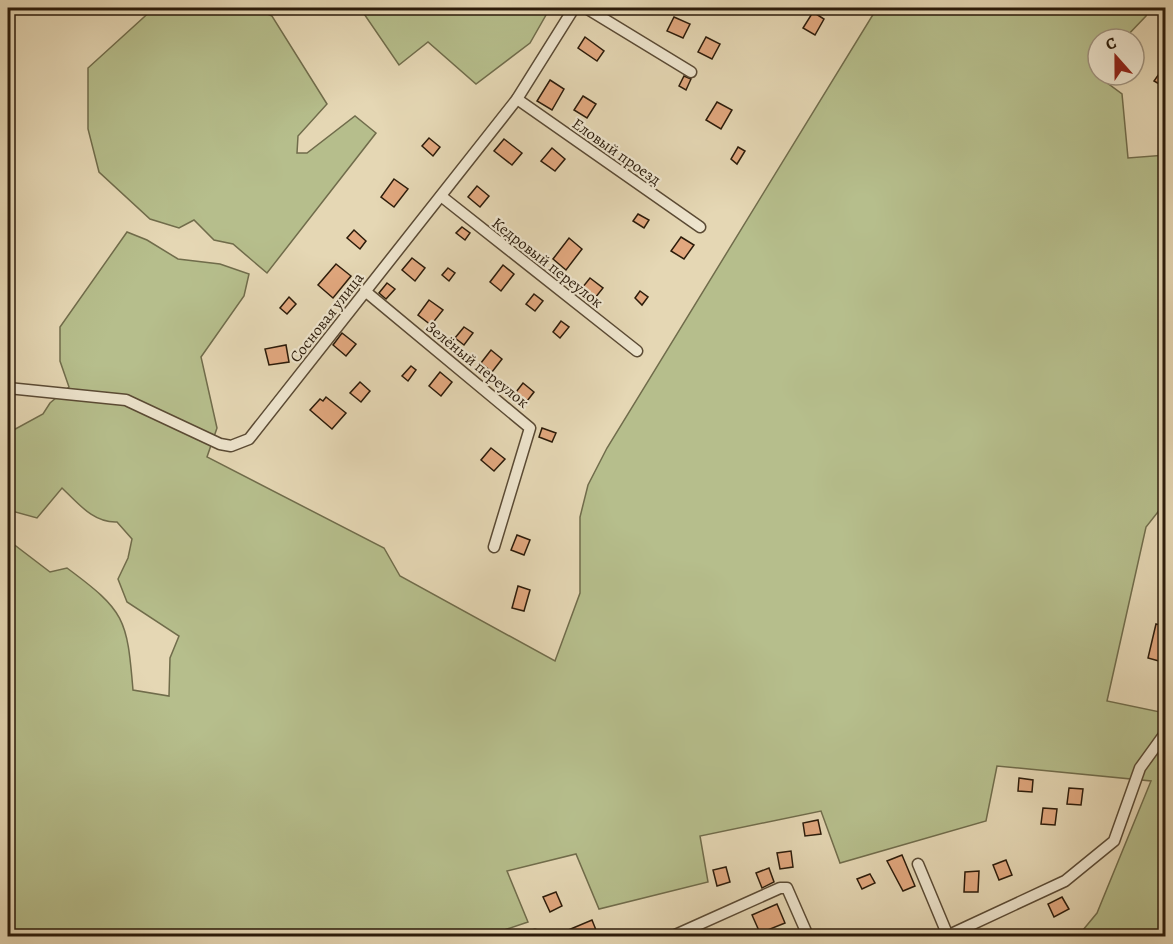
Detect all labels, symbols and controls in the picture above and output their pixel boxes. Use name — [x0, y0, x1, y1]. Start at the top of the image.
north arrow — [1086, 27, 1146, 87]
text: С — [1102, 32, 1120, 56]
street label: Еловый проезд — [568, 113, 665, 191]
street label: Кедровый переулок — [487, 212, 608, 313]
street label: Сосновая улица — [285, 267, 369, 367]
street label: Зелёный переулок — [421, 316, 534, 413]

